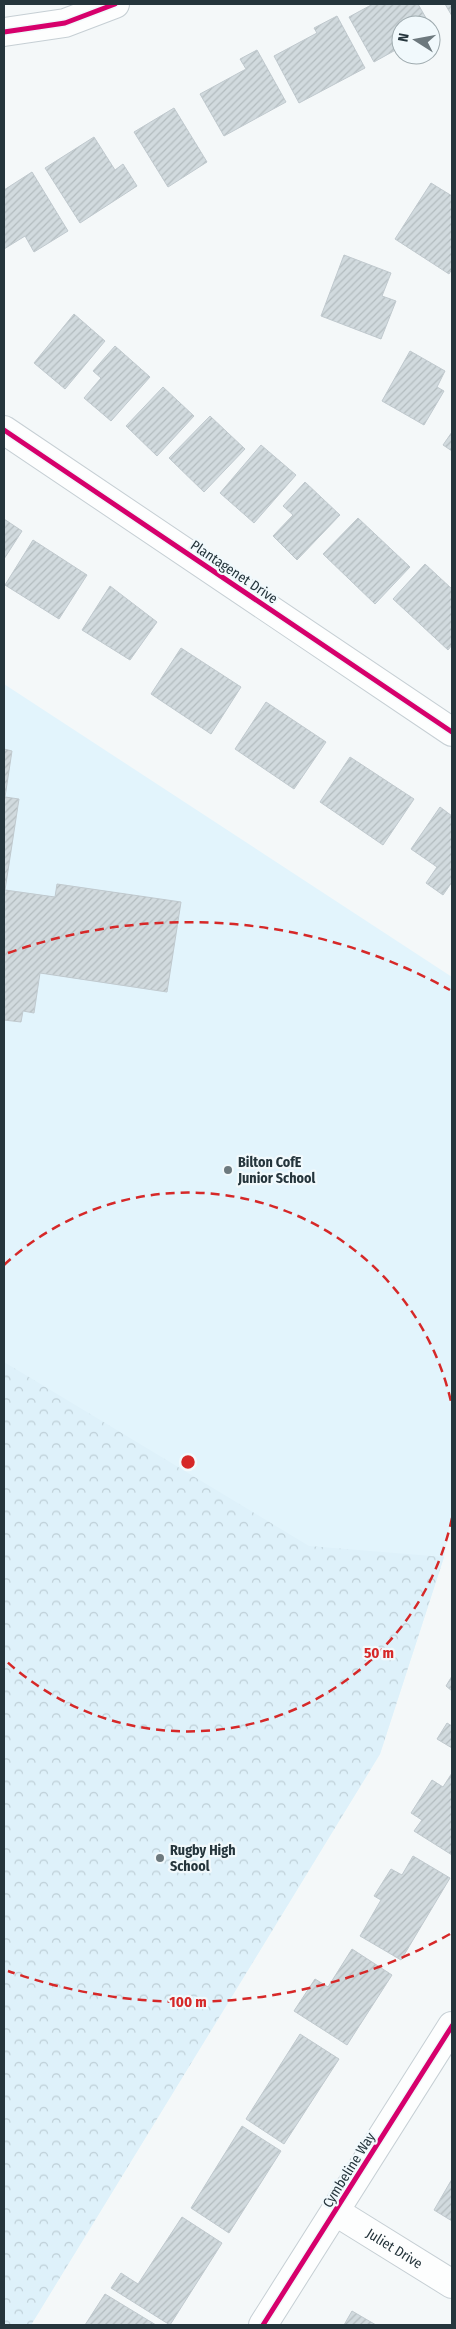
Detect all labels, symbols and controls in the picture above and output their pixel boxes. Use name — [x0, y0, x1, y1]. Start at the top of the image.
north arrow — [391, 15, 441, 65]
text: N — [395, 32, 413, 43]
street label: Plantagenet Drive — [187, 537, 281, 607]
place label: Bilton CofE Junior School — [237, 1154, 315, 1187]
marker: Bilton CofE Junior School — [222, 1164, 234, 1176]
centre of rings — [179, 1453, 197, 1471]
text: 50 m — [364, 1644, 394, 1662]
place label: Rugby High School — [170, 1842, 236, 1875]
marker: Rugby High School — [154, 1852, 166, 1864]
text: 100 m — [169, 1993, 207, 2011]
street label: Cymbeline Way — [319, 2129, 379, 2211]
street label: Juliet Drive — [363, 2225, 426, 2272]

